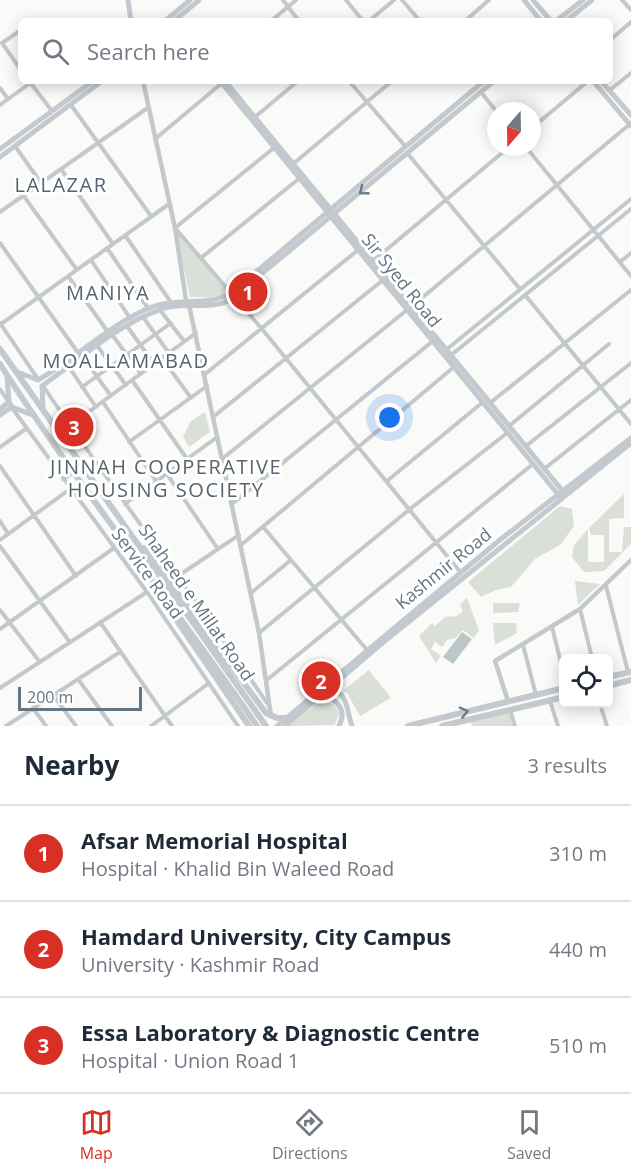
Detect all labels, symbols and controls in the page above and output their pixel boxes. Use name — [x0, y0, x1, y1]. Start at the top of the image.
search box — [18, 18, 613, 84]
icon: search — [39, 35, 72, 68]
text: Search here — [87, 36, 210, 66]
north arrow — [487, 102, 541, 156]
district label: LALAZAR — [14, 171, 108, 198]
one-way arrow — [359, 184, 370, 195]
street label: Sir Syed Road — [357, 228, 447, 332]
pin: 1 — [228, 270, 268, 314]
district label: MANIYA — [66, 279, 150, 306]
district label: MOALLAMABAD — [43, 347, 209, 374]
your location — [375, 403, 404, 432]
pin: 3 — [54, 404, 94, 450]
district label: JINNAH COOPERATIVE HOUSING SOCIETY — [48, 453, 282, 503]
street label: Shaheed e Millat Road — [134, 519, 260, 685]
street label: Kashmir Road — [390, 522, 496, 614]
street label: Service Road — [107, 523, 189, 623]
map controls — [559, 654, 613, 708]
button: locate — [559, 654, 613, 708]
pin: 2 — [302, 658, 340, 704]
scale bar — [18, 684, 142, 712]
text: 200 m — [27, 686, 73, 708]
one-way arrow — [459, 707, 469, 720]
text: Nearby — [24, 747, 119, 783]
text: 3 results — [527, 752, 607, 779]
text: Afsar Memorial Hospital — [81, 825, 348, 855]
text: 1 — [38, 840, 49, 867]
text: 310 m — [549, 840, 607, 867]
text: Hospital · Khalid Bin Waleed Road — [81, 855, 394, 882]
text: Hamdard University, City Campus — [81, 921, 451, 951]
text: 2 — [38, 936, 49, 963]
text: 440 m — [549, 936, 607, 963]
text: University · Kashmir Road — [81, 951, 319, 978]
text: Essa Laboratory & Diagnostic Centre — [81, 1017, 479, 1047]
text: 3 — [38, 1032, 49, 1059]
text: 510 m — [549, 1032, 607, 1059]
text: Hospital · Union Road 1 — [81, 1047, 299, 1074]
tab: Map — [80, 1106, 113, 1164]
tab: Directions — [272, 1106, 348, 1164]
tab: Saved — [507, 1106, 551, 1164]

